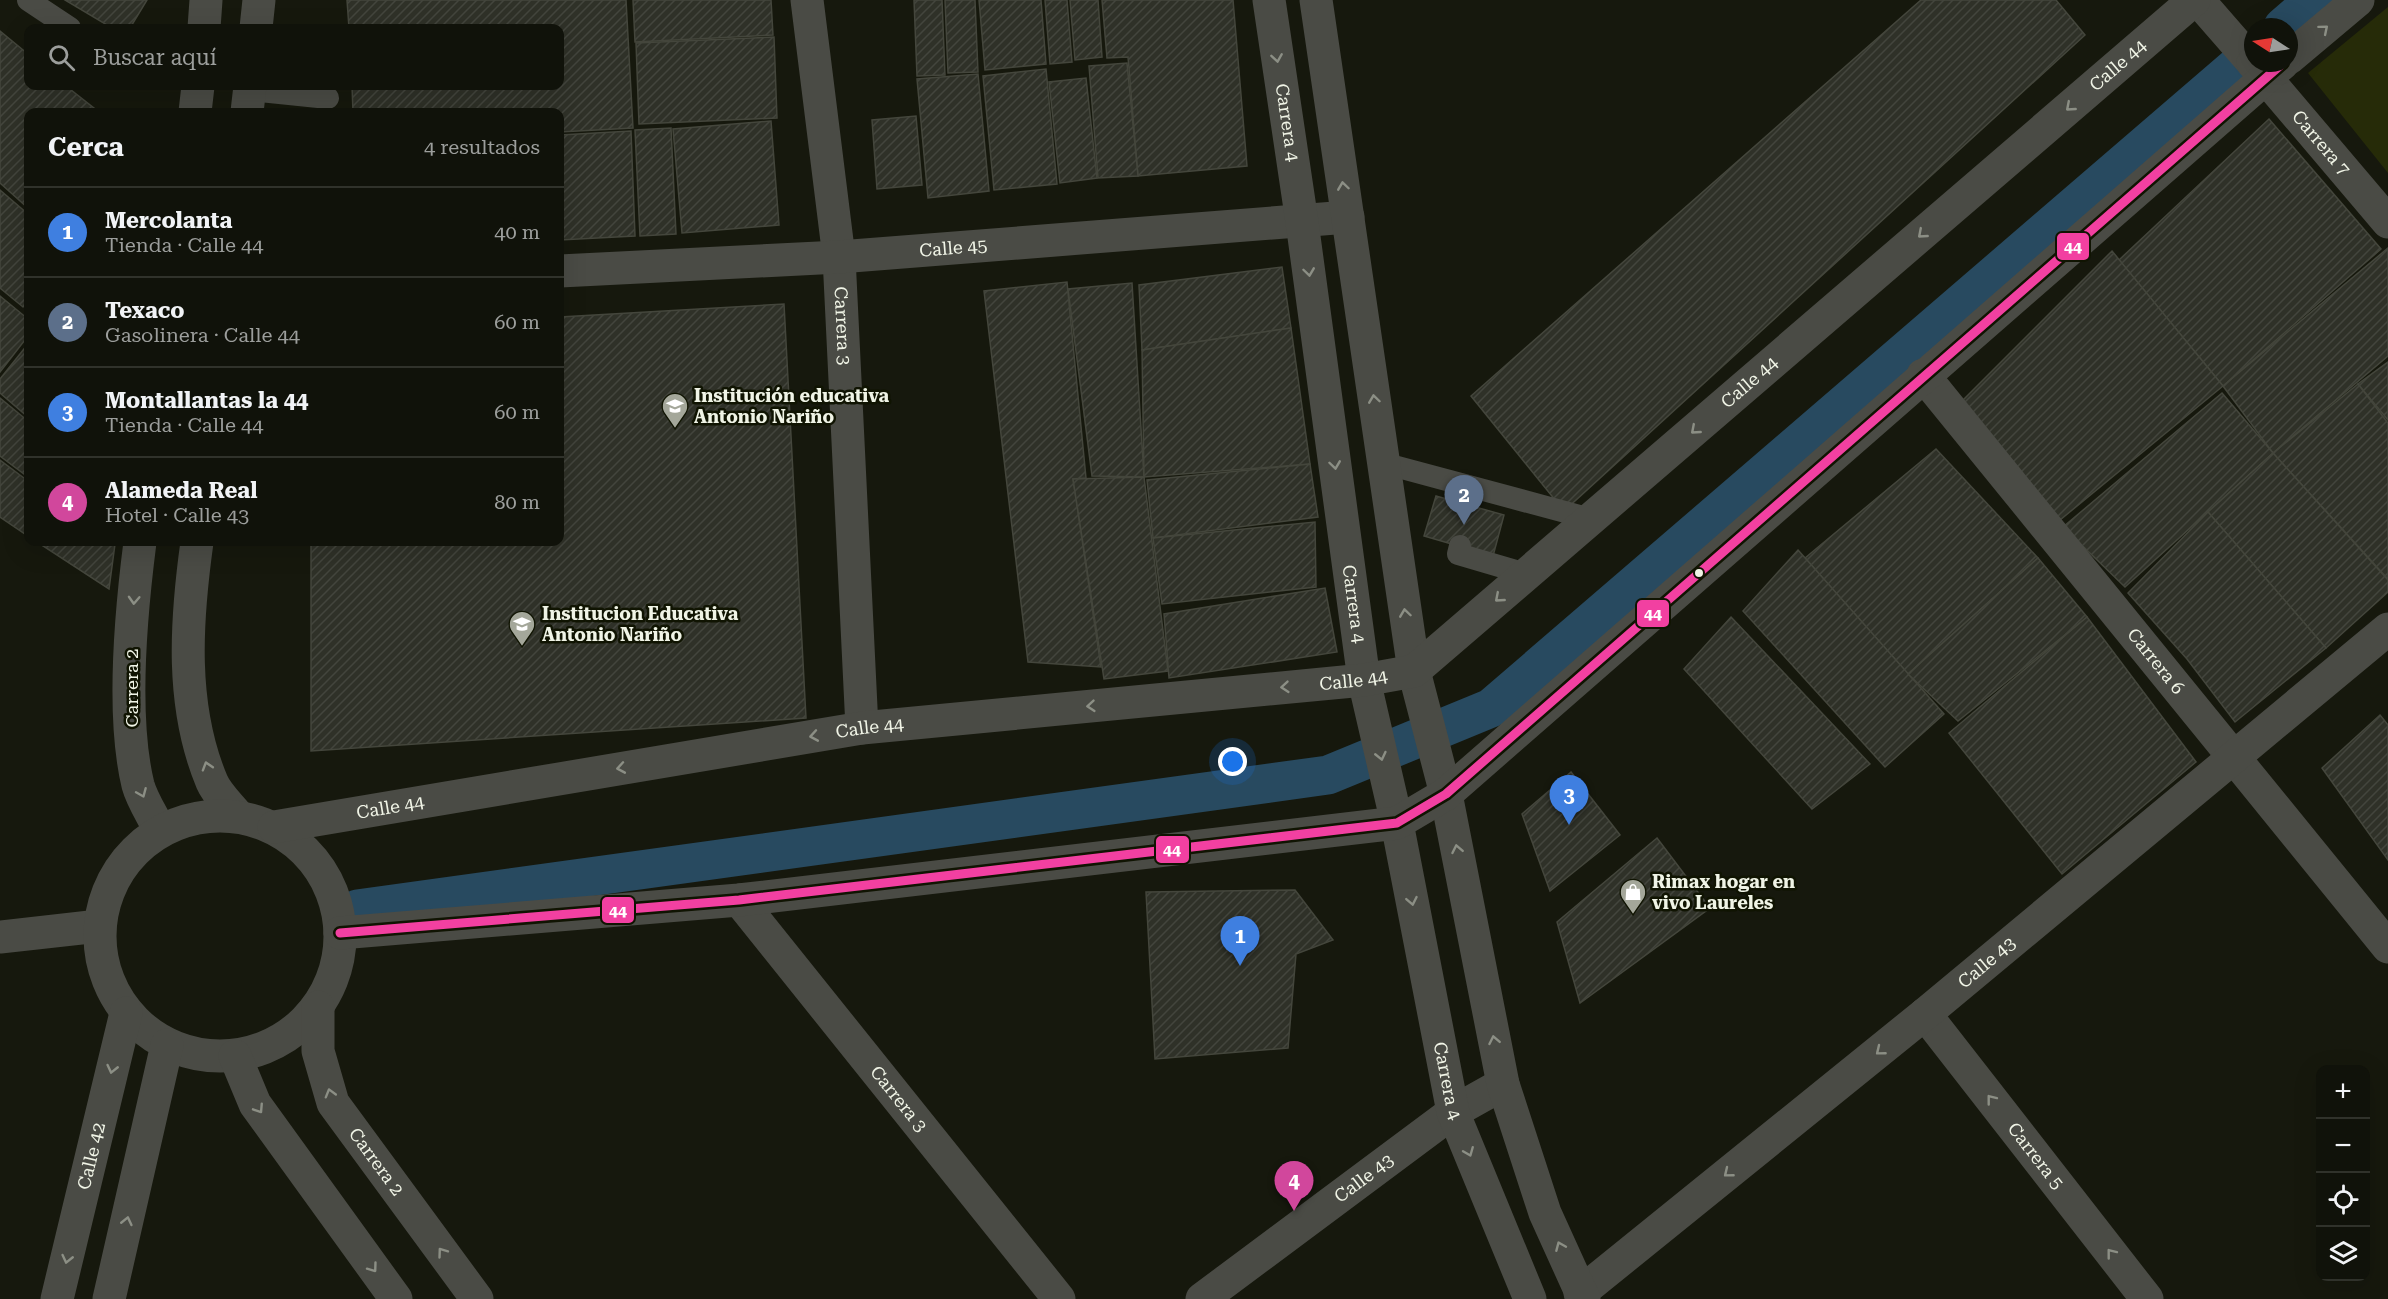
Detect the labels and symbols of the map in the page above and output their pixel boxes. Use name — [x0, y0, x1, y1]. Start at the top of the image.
north arrow — [2244, 18, 2298, 72]
one-way arrow — [2317, 25, 2328, 36]
street label: Calle 44 — [2085, 35, 2150, 95]
one-way arrow — [1271, 53, 1283, 62]
street label: Carrera 4 — [1272, 82, 1304, 163]
one-way arrow — [2066, 100, 2077, 111]
street label: Carrera 7 — [2288, 106, 2355, 180]
one-way arrow — [1338, 181, 1350, 190]
one-way arrow — [1918, 227, 1929, 238]
line badge: 44 — [2056, 232, 2090, 261]
street label: Calle 45 — [918, 234, 988, 261]
text: 44 — [2064, 237, 2082, 256]
one-way arrow — [1302, 267, 1314, 276]
street label: Carrera 3 — [830, 286, 855, 366]
street label: Calle 44 — [1716, 352, 1782, 412]
place label: Institución educativa Antonio Nariño — [694, 385, 890, 427]
school or university icon: Institución educativa Antonio Nariño — [660, 391, 690, 429]
one-way arrow — [1369, 395, 1381, 404]
one-way arrow — [1691, 423, 1702, 434]
one-way arrow — [1328, 460, 1341, 469]
pin: 2 — [1444, 476, 1484, 525]
street label: Carrera 4 — [1339, 564, 1370, 644]
unlabelled marker — [1693, 567, 1705, 579]
one-way arrow — [1495, 591, 1506, 602]
one-way arrow — [127, 595, 140, 604]
line badge: 44 — [1636, 599, 1670, 628]
place label: Institucion Educativa Antonio Nariño — [542, 603, 739, 645]
text: 44 — [1644, 604, 1662, 623]
school or university icon: Institucion Educativa Antonio Nariño — [507, 609, 537, 647]
one-way arrow — [1400, 609, 1412, 618]
street label: Carrera 6 — [2123, 624, 2189, 698]
street label: Carrera 2 — [121, 649, 142, 727]
street label: Calle 44 — [1318, 665, 1389, 694]
one-way arrow — [1280, 680, 1289, 693]
one-way arrow — [1086, 699, 1095, 712]
street label: Calle 44 — [834, 713, 905, 742]
one-way arrow — [809, 729, 819, 742]
your location — [1218, 747, 1247, 776]
one-way arrow — [1374, 751, 1387, 761]
one-way arrow — [202, 761, 214, 772]
one-way arrow — [617, 762, 626, 774]
pin: 3 — [1550, 776, 1588, 825]
one-way arrow — [135, 787, 147, 798]
street label: Calle 44 — [355, 791, 426, 823]
line badge: 44 — [1155, 835, 1190, 864]
text: 44 — [1163, 840, 1181, 859]
one-way arrow — [1451, 844, 1464, 854]
place label: Rimax hogar en vivo Laureles — [1652, 871, 1795, 913]
shop icon: Rimax hogar en vivo Laureles — [1618, 877, 1648, 915]
one-way arrow — [1405, 895, 1418, 905]
line badge: 44 — [601, 896, 635, 924]
text: 44 — [609, 901, 627, 920]
pin: 1 — [1220, 916, 1260, 966]
street label: Calle 43 — [1953, 932, 2019, 992]
one-way arrow — [1489, 1036, 1502, 1046]
street label: Carrera 4 — [1430, 1040, 1466, 1123]
one-way arrow — [1876, 1044, 1887, 1055]
street label: Carrera 3 — [866, 1061, 932, 1136]
one-way arrow — [107, 1064, 120, 1074]
one-way arrow — [325, 1088, 337, 1099]
one-way arrow — [1987, 1095, 1998, 1106]
one-way arrow — [252, 1103, 263, 1114]
street label: Carrera 5 — [2004, 1118, 2069, 1193]
street label: Calle 42 — [73, 1120, 109, 1192]
street label: Carrera 2 — [345, 1123, 408, 1199]
one-way arrow — [1462, 1146, 1474, 1157]
street label: Calle 43 — [1330, 1149, 1397, 1207]
pin: 4 — [1274, 1162, 1314, 1211]
one-way arrow — [1724, 1166, 1735, 1177]
one-way arrow — [119, 1217, 132, 1227]
one-way arrow — [1555, 1241, 1567, 1252]
one-way arrow — [439, 1247, 450, 1258]
one-way arrow — [2107, 1249, 2118, 1260]
one-way arrow — [61, 1254, 74, 1264]
one-way arrow — [366, 1261, 377, 1272]

